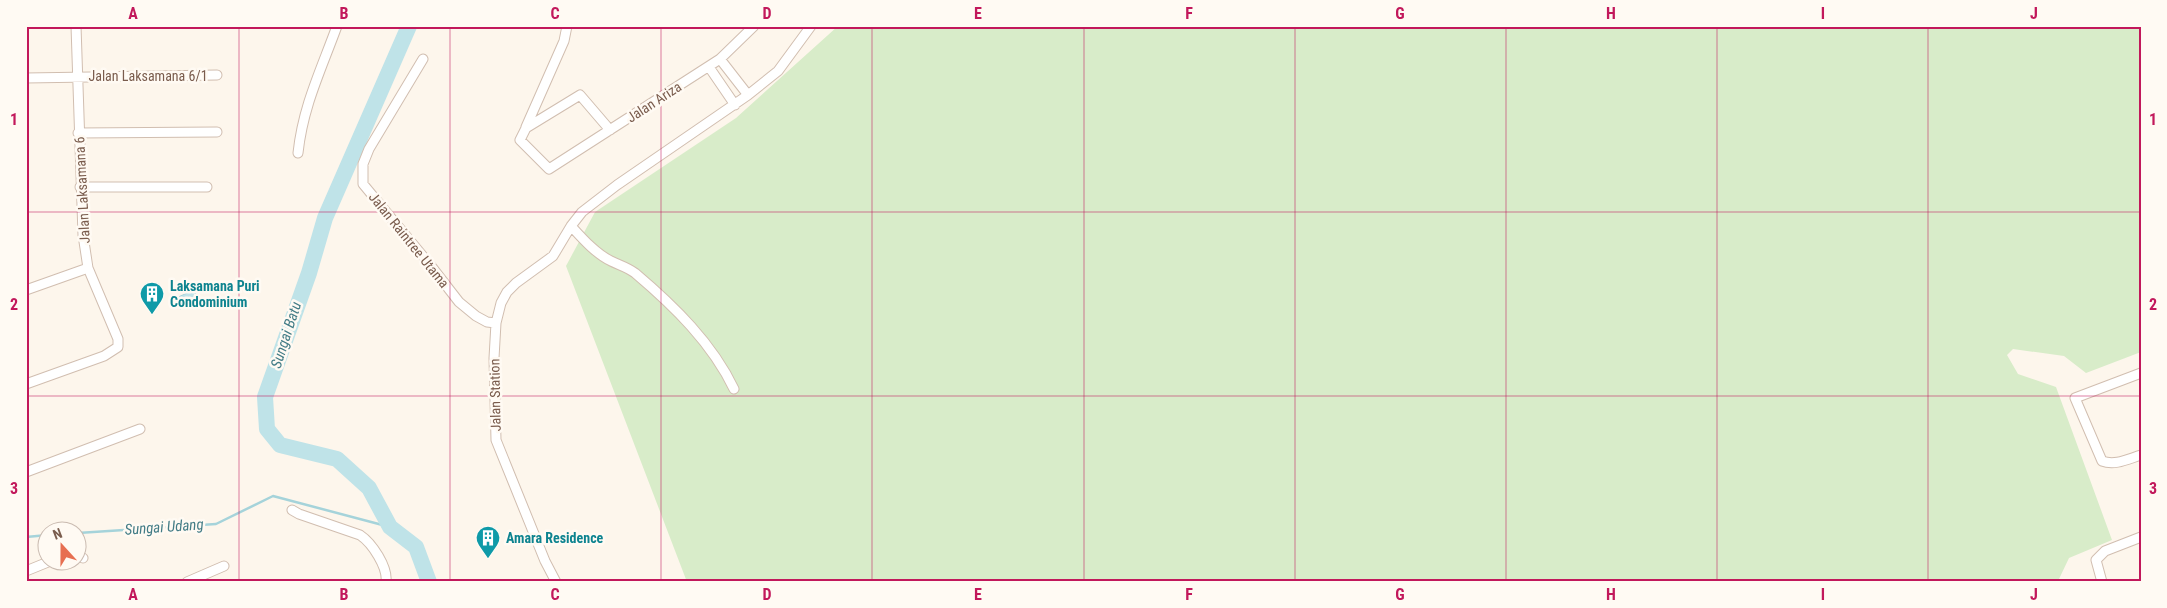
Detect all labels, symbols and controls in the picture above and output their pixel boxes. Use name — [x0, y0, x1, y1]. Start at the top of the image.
text: A — [128, 4, 138, 23]
text: B — [340, 4, 349, 23]
text: C — [550, 4, 560, 23]
text: D — [762, 4, 772, 23]
text: E — [974, 4, 982, 23]
text: F — [1185, 4, 1193, 23]
text: G — [1395, 4, 1405, 23]
text: H — [1606, 4, 1616, 23]
text: I — [1821, 4, 1825, 23]
text: J — [2030, 4, 2038, 23]
street label: Jalan Laksamana 6/1 — [88, 68, 208, 84]
street label: Jalan Ariza — [624, 78, 684, 126]
text: 1 — [10, 110, 18, 129]
text: 1 — [2149, 110, 2157, 129]
street label: Jalan Laksamana 6 — [71, 136, 93, 244]
street label: Jalan Raintree Utama — [366, 189, 452, 291]
place label: Laksamana Puri Condominium — [170, 278, 260, 310]
building icon: Laksamana Puri Condominium — [139, 281, 165, 315]
text: 2 — [10, 295, 18, 314]
text: 2 — [2149, 295, 2157, 314]
water label: Sungai Batu — [267, 300, 305, 370]
street label: Jalan Station — [486, 359, 504, 431]
text: 3 — [10, 479, 18, 498]
text: 3 — [2149, 479, 2157, 498]
water label: Sungai Udang — [124, 515, 204, 539]
north arrow — [38, 520, 88, 570]
text: N — [50, 525, 64, 543]
building icon: Amara Residence — [475, 525, 501, 559]
place label: Amara Residence — [506, 530, 604, 546]
text: A — [128, 585, 138, 604]
text: B — [340, 585, 349, 604]
text: C — [550, 585, 560, 604]
text: D — [762, 585, 772, 604]
text: E — [974, 585, 982, 604]
text: F — [1185, 585, 1193, 604]
text: G — [1395, 585, 1405, 604]
text: H — [1606, 585, 1616, 604]
text: I — [1821, 585, 1825, 604]
text: J — [2030, 585, 2038, 604]

